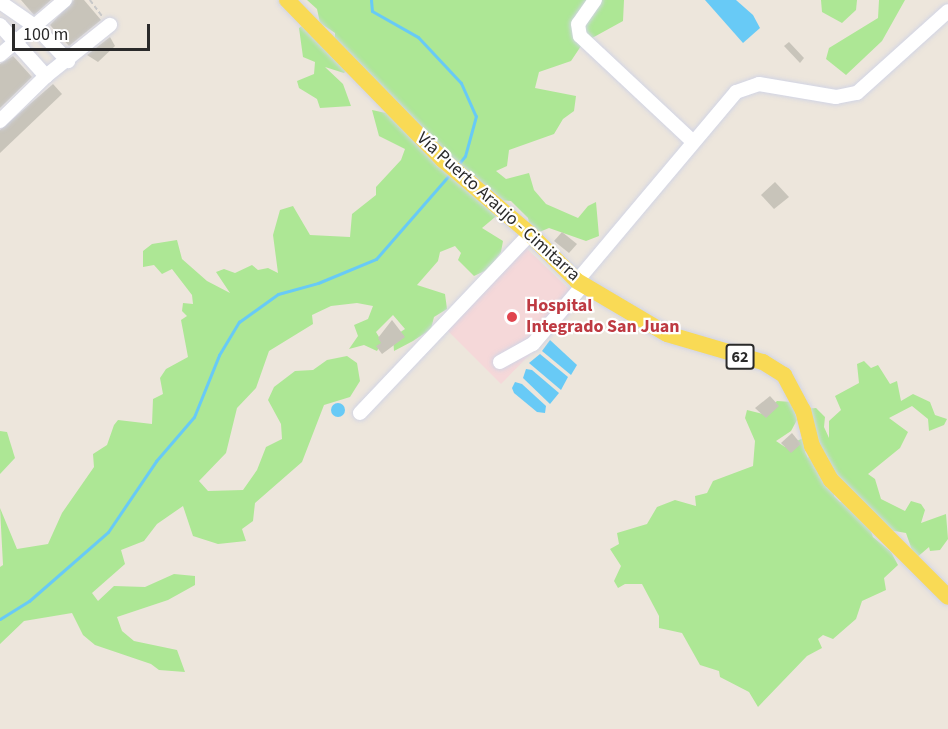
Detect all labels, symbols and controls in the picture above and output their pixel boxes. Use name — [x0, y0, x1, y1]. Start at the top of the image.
scale bar — [15, 12, 153, 50]
text: 100 m — [23, 22, 68, 47]
street label: Vía Puerto Araujo - Cimitarra — [412, 128, 584, 286]
place label: Hospital Integrado San Juan — [526, 296, 680, 338]
marker: Hospital Integrado San Juan — [503, 308, 521, 326]
road number: 62 — [725, 344, 755, 370]

